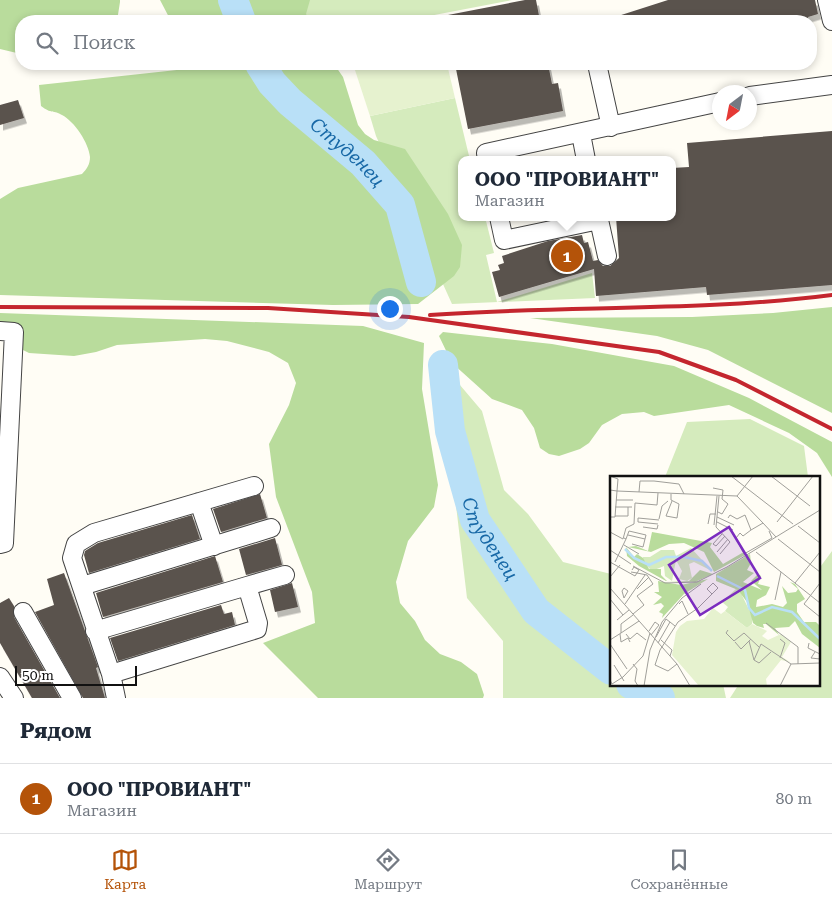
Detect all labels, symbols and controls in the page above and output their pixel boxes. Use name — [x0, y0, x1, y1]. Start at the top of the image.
search box — [15, 15, 817, 70]
icon: search — [33, 29, 61, 57]
text: Поиск — [73, 31, 136, 54]
north arrow — [712, 85, 757, 130]
water label: Студенец — [305, 113, 390, 192]
popup — [458, 156, 676, 221]
text: ООО "ПРОВИАНТ" — [475, 168, 659, 191]
text: Магазин — [475, 191, 545, 210]
pin: 1 — [551, 237, 583, 275]
your location — [377, 296, 403, 322]
inset map — [610, 476, 820, 686]
water label: Студенец — [457, 495, 523, 585]
scale bar — [15, 663, 138, 686]
text: 50 m — [22, 667, 54, 683]
text: Рядом — [20, 719, 92, 743]
text: ООО "ПРОВИАНТ" — [67, 778, 251, 801]
text: 1 — [32, 789, 40, 808]
text: 80 m — [775, 789, 812, 808]
text: Магазин — [67, 801, 137, 820]
tab: Карта — [104, 846, 146, 892]
tab: Маршрут — [354, 846, 422, 892]
tab: Сохранённые — [630, 846, 728, 892]

